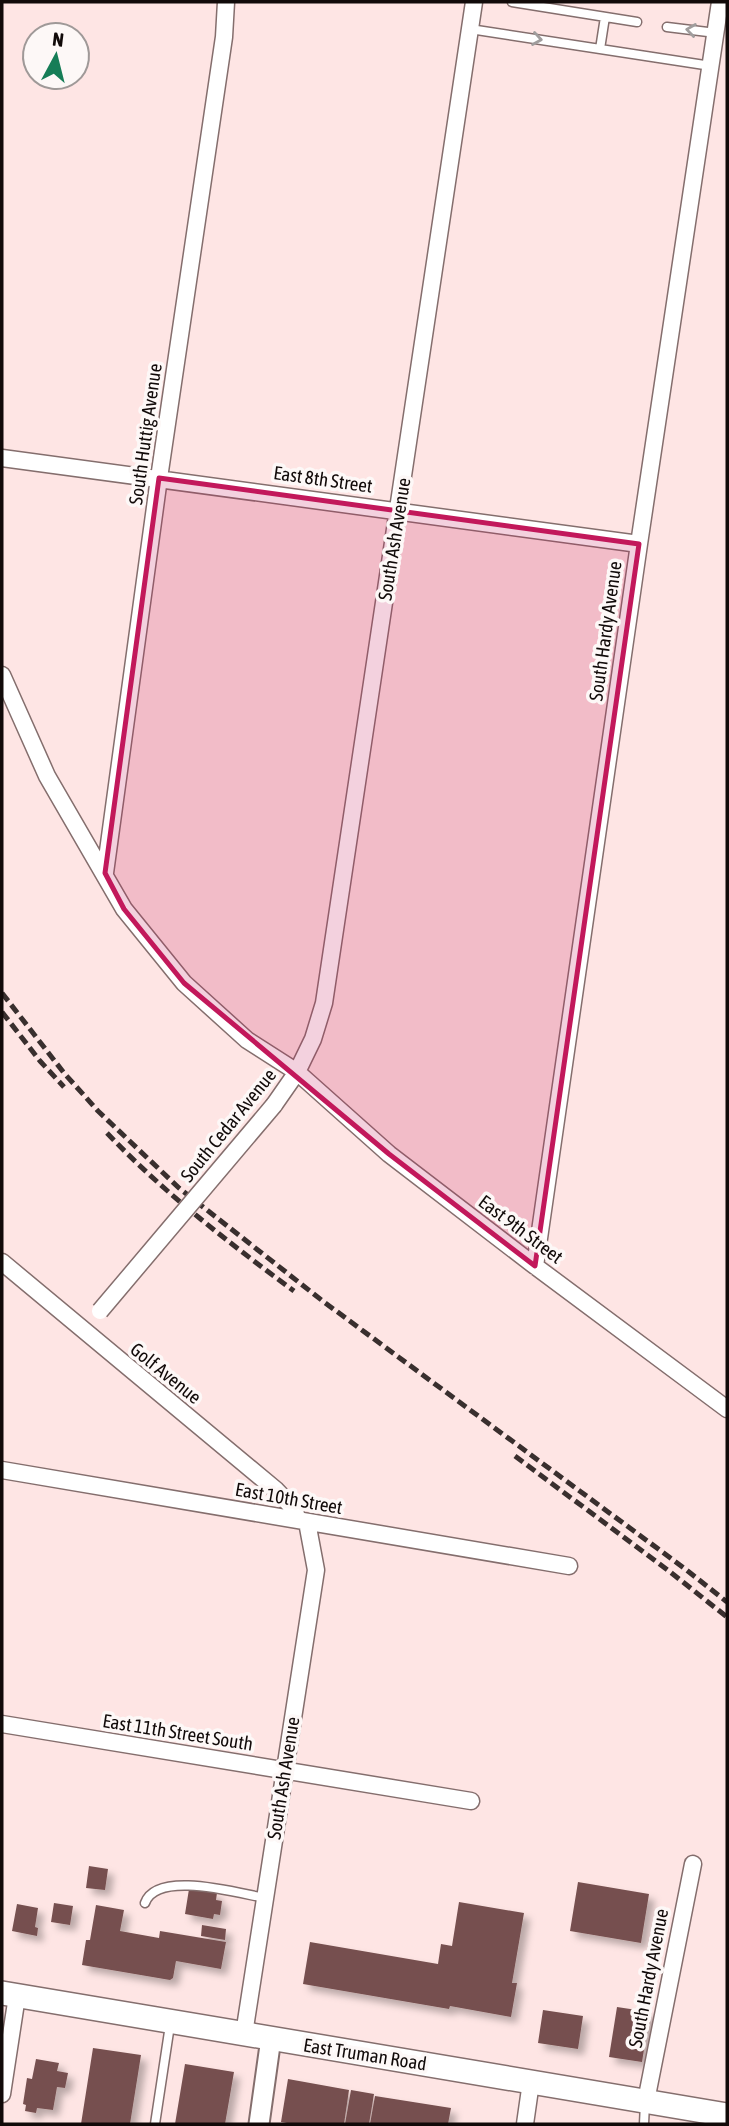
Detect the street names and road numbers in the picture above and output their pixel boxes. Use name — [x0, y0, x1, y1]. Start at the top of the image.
street label: South Huttig Avenue — [124, 362, 166, 506]
street label: East 8th Street — [272, 461, 374, 497]
street label: South Ash Avenue — [373, 476, 415, 602]
street label: South Hardy Avenue — [584, 560, 626, 702]
street label: South Cedar Avenue — [176, 1064, 280, 1186]
street label: East 9th Street — [475, 1190, 567, 1268]
street label: Golf Avenue — [126, 1338, 206, 1408]
street label: East 10th Street — [234, 1478, 344, 1518]
street label: East 11th Street South — [101, 1709, 255, 1755]
street label: South Ash Avenue — [262, 1715, 304, 1841]
street label: South Hardy Avenue — [624, 1907, 672, 2049]
street label: East Truman Road — [302, 2033, 428, 2075]

